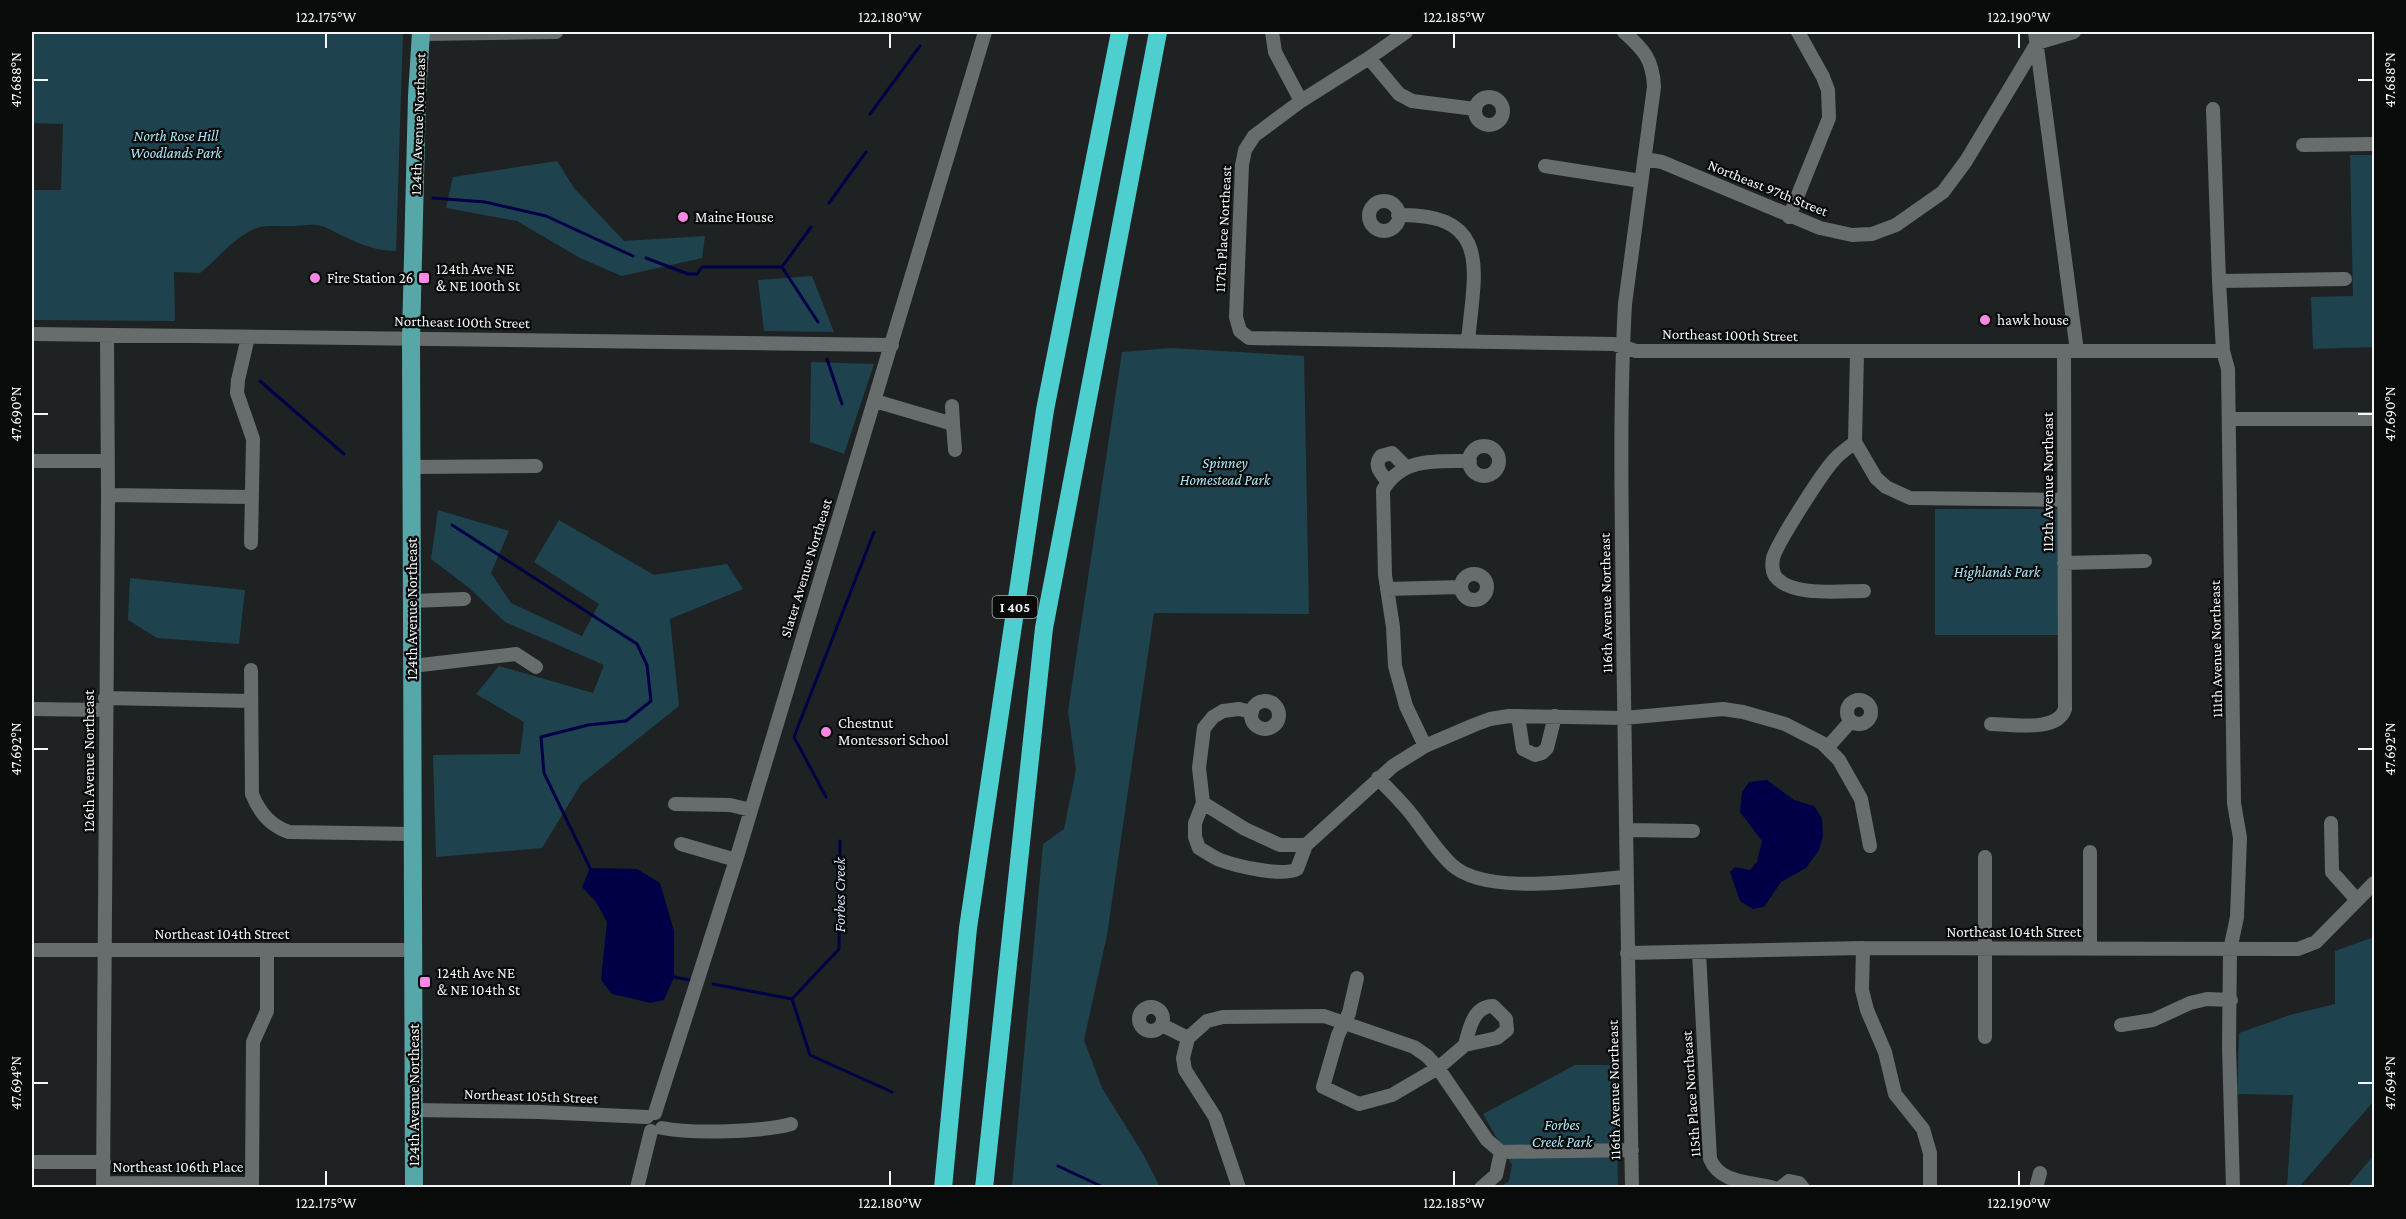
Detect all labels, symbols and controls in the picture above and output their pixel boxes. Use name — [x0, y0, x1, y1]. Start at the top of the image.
text: 122.175°W — [296, 9, 356, 25]
text: 122.180°W — [858, 9, 922, 25]
text: 122.185°W — [1423, 9, 1485, 25]
text: 122.190°W — [1988, 9, 2051, 25]
street label: 124th Avenue Northeast — [408, 51, 429, 196]
text: 47.688°N — [8, 52, 24, 108]
text: 47.688°N — [2382, 52, 2398, 108]
park label: North Rose Hill Woodlands Park — [130, 128, 223, 161]
street label: Northeast 97th Street — [1706, 157, 1831, 220]
street label: 117th Place Northeast — [1212, 164, 1234, 293]
place label: Maine House — [695, 209, 774, 225]
marker: Maine House — [676, 210, 690, 224]
place label: 124th Ave NE & NE 100th St — [436, 261, 521, 294]
place label: Fire Station 26 — [327, 270, 413, 286]
marker: Fire Station 26 — [308, 271, 322, 285]
marker: 124th Ave NE & NE 100th St — [417, 271, 431, 285]
place label: hawk house — [1997, 312, 2069, 328]
street label: Northeast 100th Street — [394, 313, 531, 331]
marker: hawk house — [1978, 313, 1992, 327]
street label: Northeast 100th Street — [1662, 326, 1799, 344]
text: 47.690°N — [8, 386, 24, 442]
text: 47.690°N — [2382, 386, 2398, 442]
street label: 112th Avenue Northeast — [2040, 411, 2056, 552]
park label: Spinney Homestead Park — [1180, 455, 1272, 488]
street label: Slater Avenue Northeast — [777, 496, 835, 639]
street label: 116th Avenue Northeast — [1597, 532, 1615, 673]
street label: 124th Avenue Northeast — [404, 537, 420, 680]
park label: Highlands Park — [1954, 564, 2042, 581]
street label: 111th Avenue Northeast — [2207, 579, 2225, 718]
road number: I 405 — [992, 596, 1038, 618]
street label: 126th Avenue Northeast — [81, 689, 97, 832]
place label: Chestnut Montessori School — [838, 715, 949, 748]
text: 47.692°N — [8, 722, 24, 776]
text: 47.692°N — [2382, 722, 2398, 776]
marker: Chestnut Montessori School — [819, 725, 833, 739]
water label: Forbes Creek — [831, 857, 848, 932]
street label: Northeast 104th Street — [1947, 924, 2082, 940]
street label: Northeast 104th Street — [155, 926, 290, 942]
place label: 124th Ave NE & NE 104th St — [437, 965, 521, 998]
marker: 124th Ave NE & NE 104th St — [418, 975, 432, 989]
street label: 116th Avenue Northeast — [1605, 1019, 1623, 1160]
street label: 124th Avenue Northeast — [406, 1023, 422, 1166]
street label: 115th Place Northeast — [1679, 1029, 1703, 1158]
text: 47.694°N — [8, 1056, 24, 1110]
text: 47.694°N — [2382, 1056, 2398, 1110]
street label: Northeast 105th Street — [464, 1086, 599, 1106]
park label: Forbes Creek Park — [1532, 1117, 1594, 1150]
street label: Northeast 106th Place — [113, 1159, 244, 1175]
text: 122.175°W — [296, 1195, 356, 1211]
text: 122.180°W — [858, 1195, 922, 1211]
text: 122.185°W — [1423, 1195, 1485, 1211]
text: 122.190°W — [1988, 1195, 2051, 1211]

